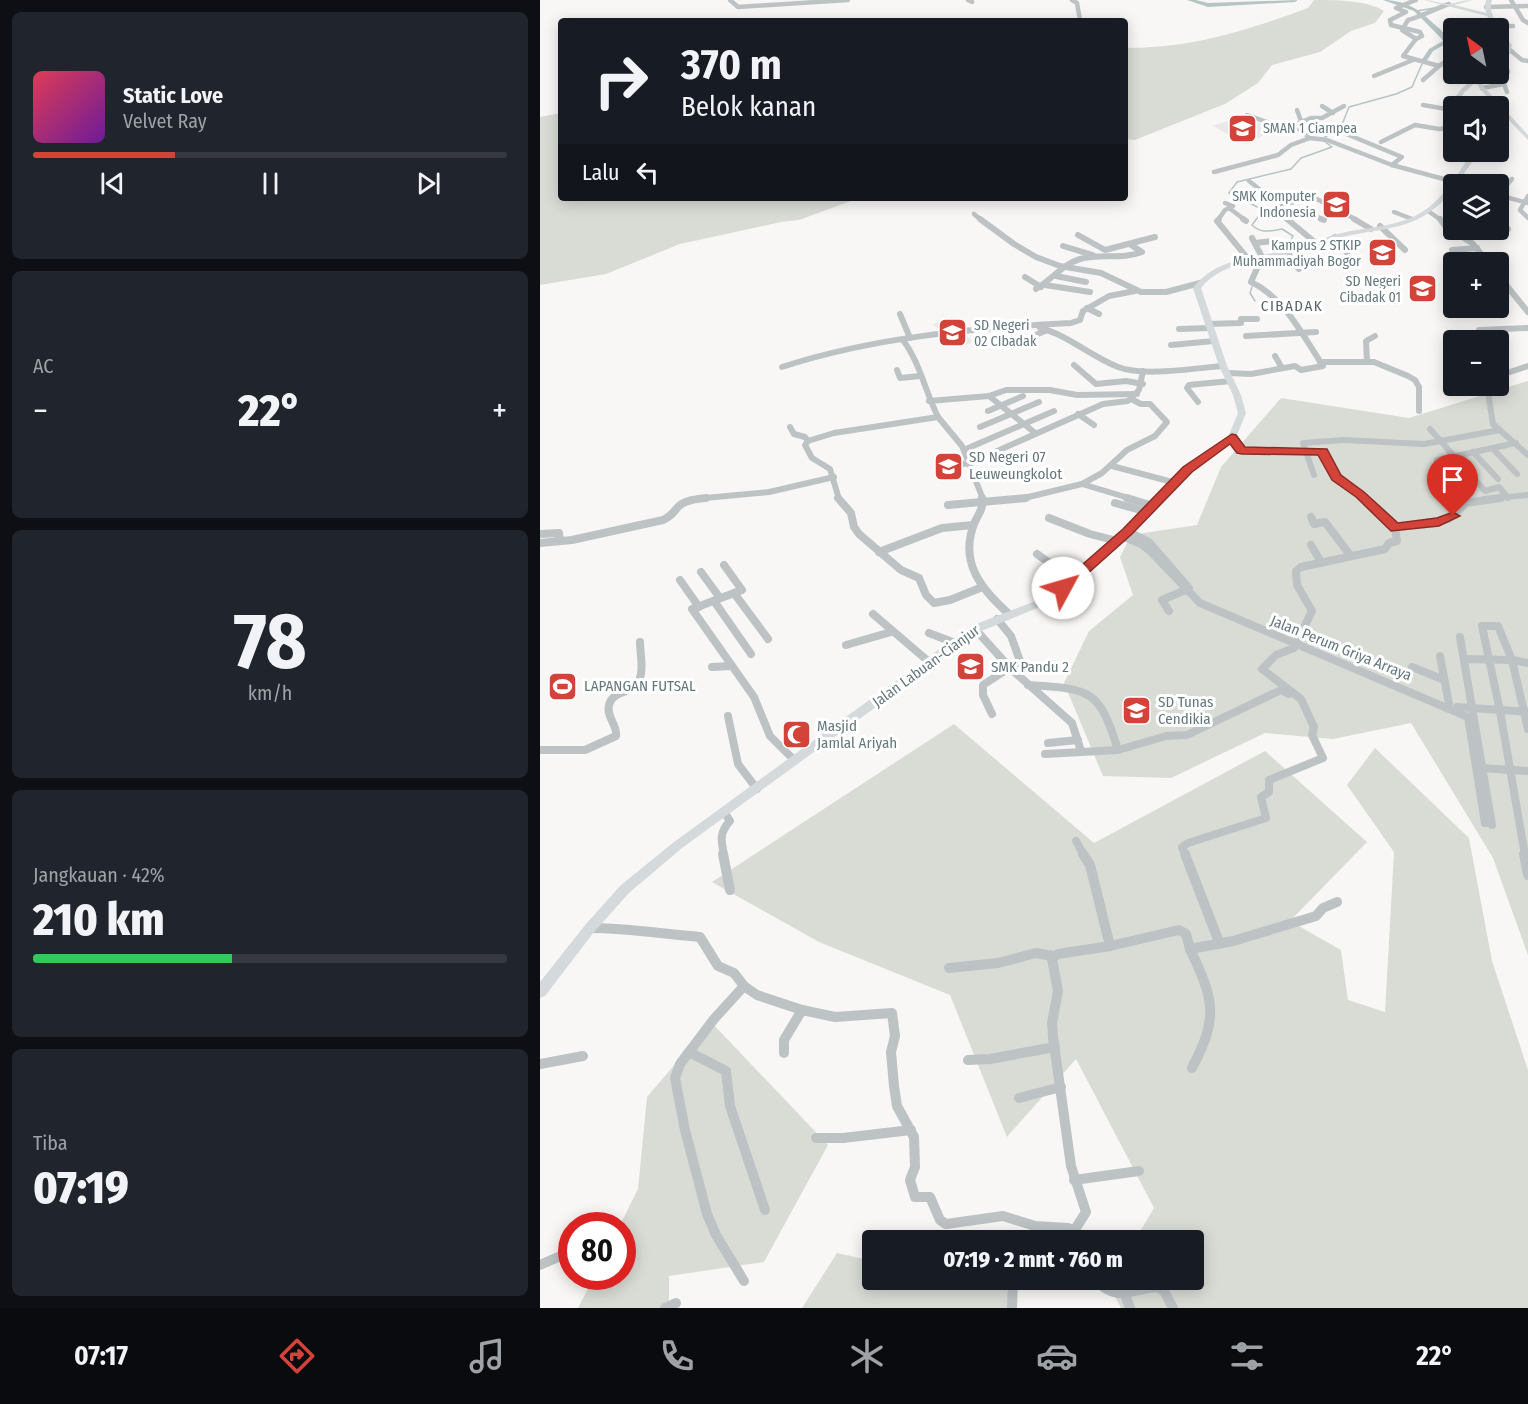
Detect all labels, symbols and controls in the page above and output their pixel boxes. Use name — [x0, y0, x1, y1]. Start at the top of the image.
north arrow — [1443, 18, 1509, 84]
map controls — [1443, 18, 1509, 396]
text: 370 m — [681, 40, 782, 90]
icon: right — [582, 42, 660, 120]
text: Static Love — [123, 82, 223, 109]
text: Belok kanan — [681, 91, 816, 123]
button: sound — [1443, 96, 1509, 162]
text: Velvet Ray — [123, 109, 207, 133]
school or university icon: SMAN 1 Ciampea — [1226, 112, 1258, 144]
place label: SMAN 1 Ciampea — [1263, 120, 1357, 137]
icon: left — [631, 156, 664, 189]
text: Lalu — [582, 159, 619, 186]
icon: previous — [96, 167, 129, 200]
icon: pause — [254, 167, 287, 200]
icon: next — [412, 167, 445, 200]
button: layers — [1443, 174, 1509, 240]
place label: SMK Komputer Indonesia — [1232, 188, 1316, 221]
school or university icon: SMK Komputer Indonesia — [1321, 188, 1353, 220]
place label: Kampus 2 STKIP Muhammadiyah Bogor — [1233, 237, 1361, 270]
school or university icon: Kampus 2 STKIP Muhammadiyah Bogor — [1366, 237, 1398, 269]
button: + — [1443, 252, 1509, 318]
place label: SD Negeri Cibadak 01 — [1340, 273, 1401, 306]
school or university icon: SD Negeri Cibadak 01 — [1406, 273, 1438, 305]
district label: CIBADAK — [1261, 297, 1323, 315]
school or university icon: SD Negeri 02 CIbadak — [937, 317, 969, 349]
place label: SD Negeri 02 CIbadak — [974, 317, 1037, 350]
button: − — [1443, 330, 1509, 396]
text: AC — [33, 354, 53, 378]
text: 22° — [238, 384, 302, 438]
text: − — [33, 391, 48, 431]
text: + — [492, 391, 507, 431]
place label: SD Negeri 07 Leuweungkolot — [969, 448, 1062, 483]
school or university icon: SD Negeri 07 Leuweungkolot — [932, 450, 964, 482]
pin — [1427, 454, 1478, 516]
icon: arrive — [1436, 463, 1469, 496]
position arrow — [1031, 556, 1095, 620]
text: 78 — [233, 595, 307, 689]
street label: Jalan Perum Griya Arraya — [1268, 611, 1414, 685]
street label: Jalan Labuan-Cianjur — [869, 621, 984, 711]
school or university icon: SMK Pandu 2 — [954, 651, 986, 683]
place label: SMK Pandu 2 — [991, 658, 1069, 676]
sports icon: LAPANGAN FUTSAL — [547, 670, 579, 702]
place label: LAPANGAN FUTSAL — [584, 677, 696, 695]
text: km/h — [248, 681, 292, 705]
place label: SD Tunas Cendikia — [1158, 693, 1213, 728]
school or university icon: SD Tunas Cendikia — [1121, 695, 1153, 727]
place label: Masjid Jamlal Ariyah — [817, 717, 897, 752]
mosque icon: Masjid Jamlal Ariyah — [780, 719, 812, 751]
text: Jangkauan · 42% — [33, 863, 165, 887]
text: 210 km — [33, 893, 165, 947]
text: Tiba — [33, 1131, 68, 1155]
text: 07:19 — [33, 1161, 129, 1215]
speed limit sign: 80 — [558, 1212, 636, 1290]
text: 07:19 · 2 mnt · 760 m — [943, 1246, 1123, 1273]
icon: directions — [276, 1335, 318, 1377]
icon: music — [466, 1335, 508, 1377]
icon: phone — [656, 1335, 698, 1377]
icon: climate — [846, 1335, 888, 1377]
icon: car — [1036, 1335, 1078, 1377]
icon: filters — [1226, 1335, 1268, 1377]
text: 07:17 — [74, 1340, 128, 1372]
text: 22° — [1416, 1340, 1454, 1372]

